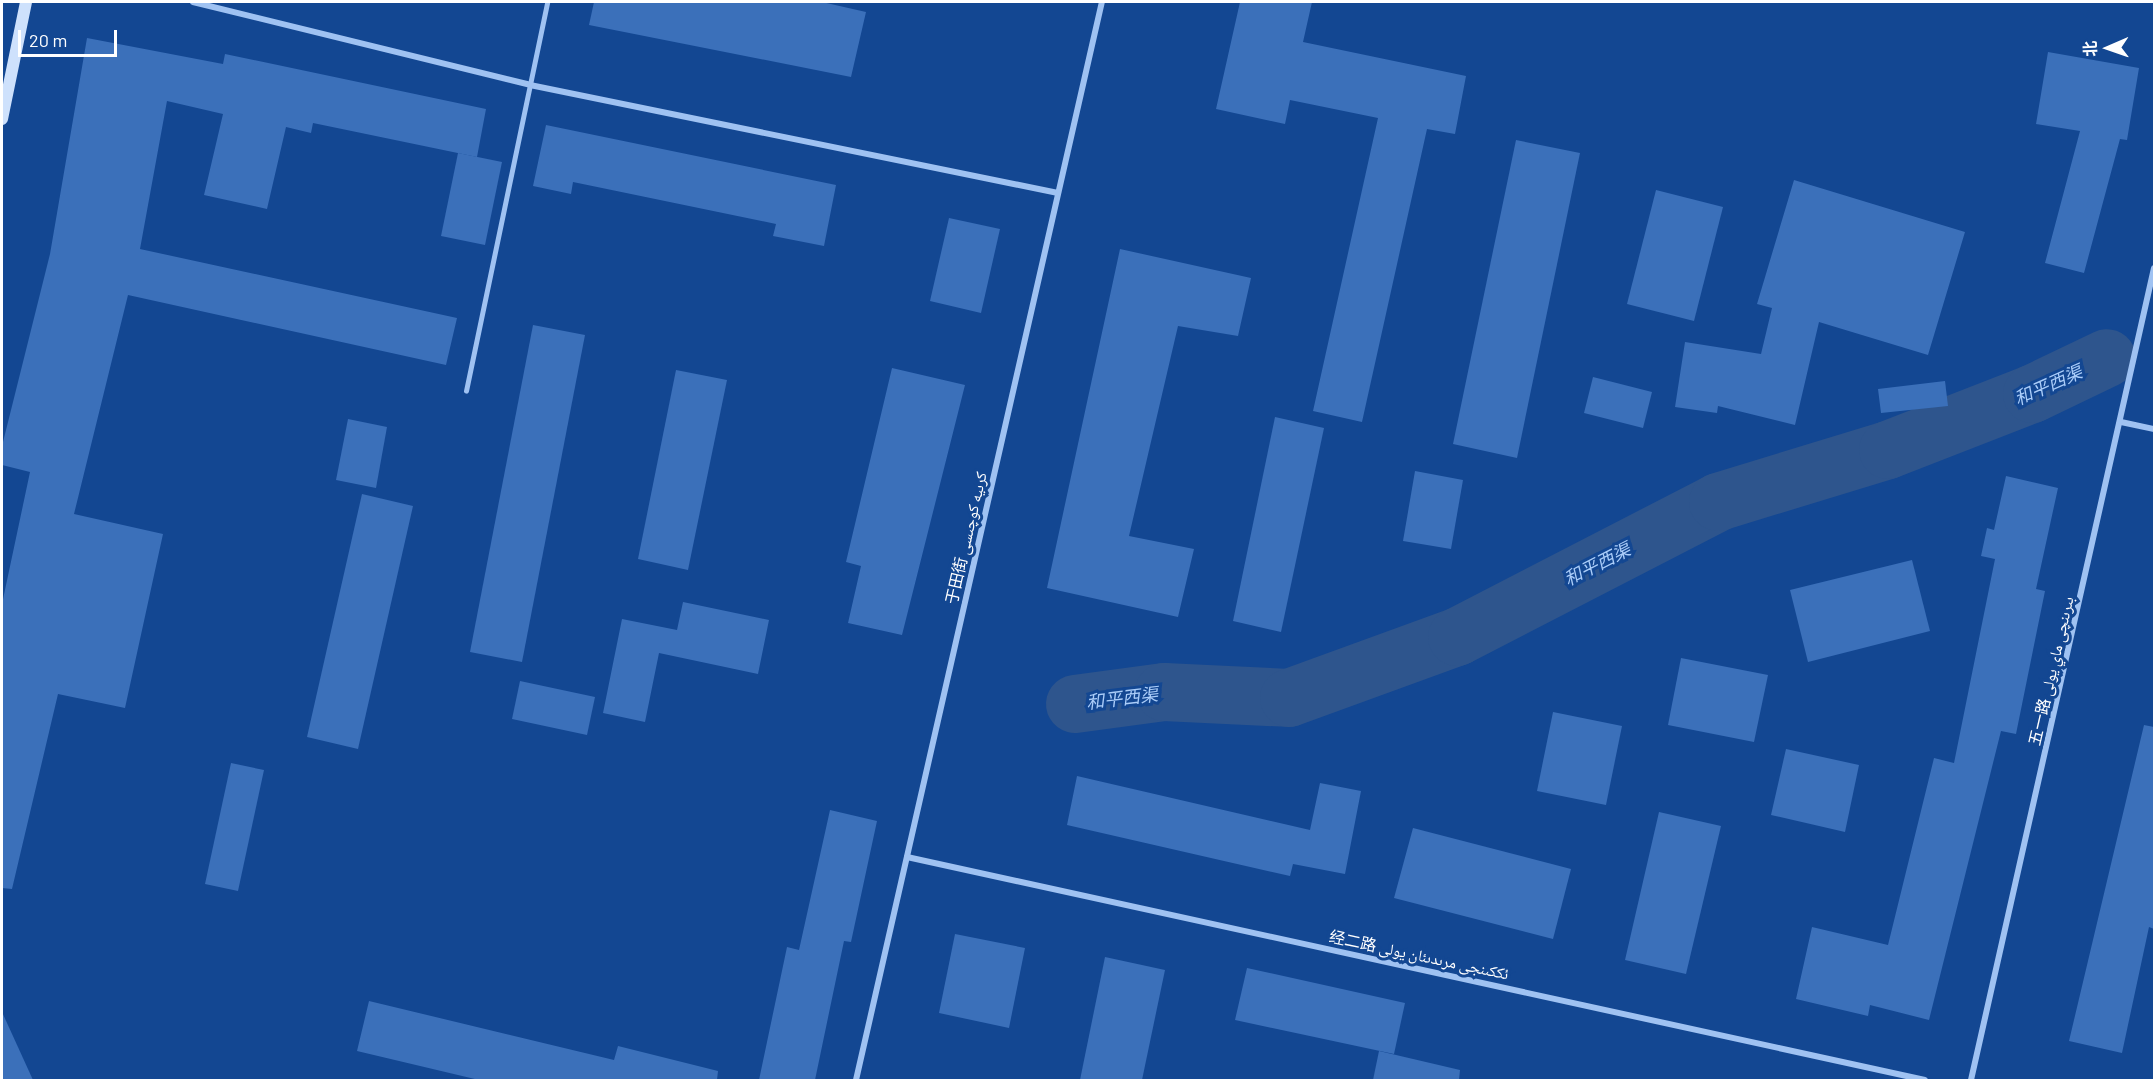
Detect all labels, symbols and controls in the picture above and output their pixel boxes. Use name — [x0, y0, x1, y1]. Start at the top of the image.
scale bar — [21, 18, 120, 56]
north arrow — [2078, 18, 2138, 78]
text: 20 m — [29, 29, 67, 51]
text: 北 — [2080, 40, 2099, 57]
water label: 和平西渠 — [2011, 360, 2085, 410]
street label: 于田街 كرىيە كوچىسى — [941, 470, 991, 606]
water label: 和平西渠 — [1560, 538, 1634, 590]
street label: 五一路 بىرىنچى ماي يولى — [2024, 595, 2078, 747]
water label: 和平西渠 — [1085, 683, 1159, 713]
street label: 经二路 ئككىنجى مرىدىئان يولى — [1327, 927, 1511, 983]

